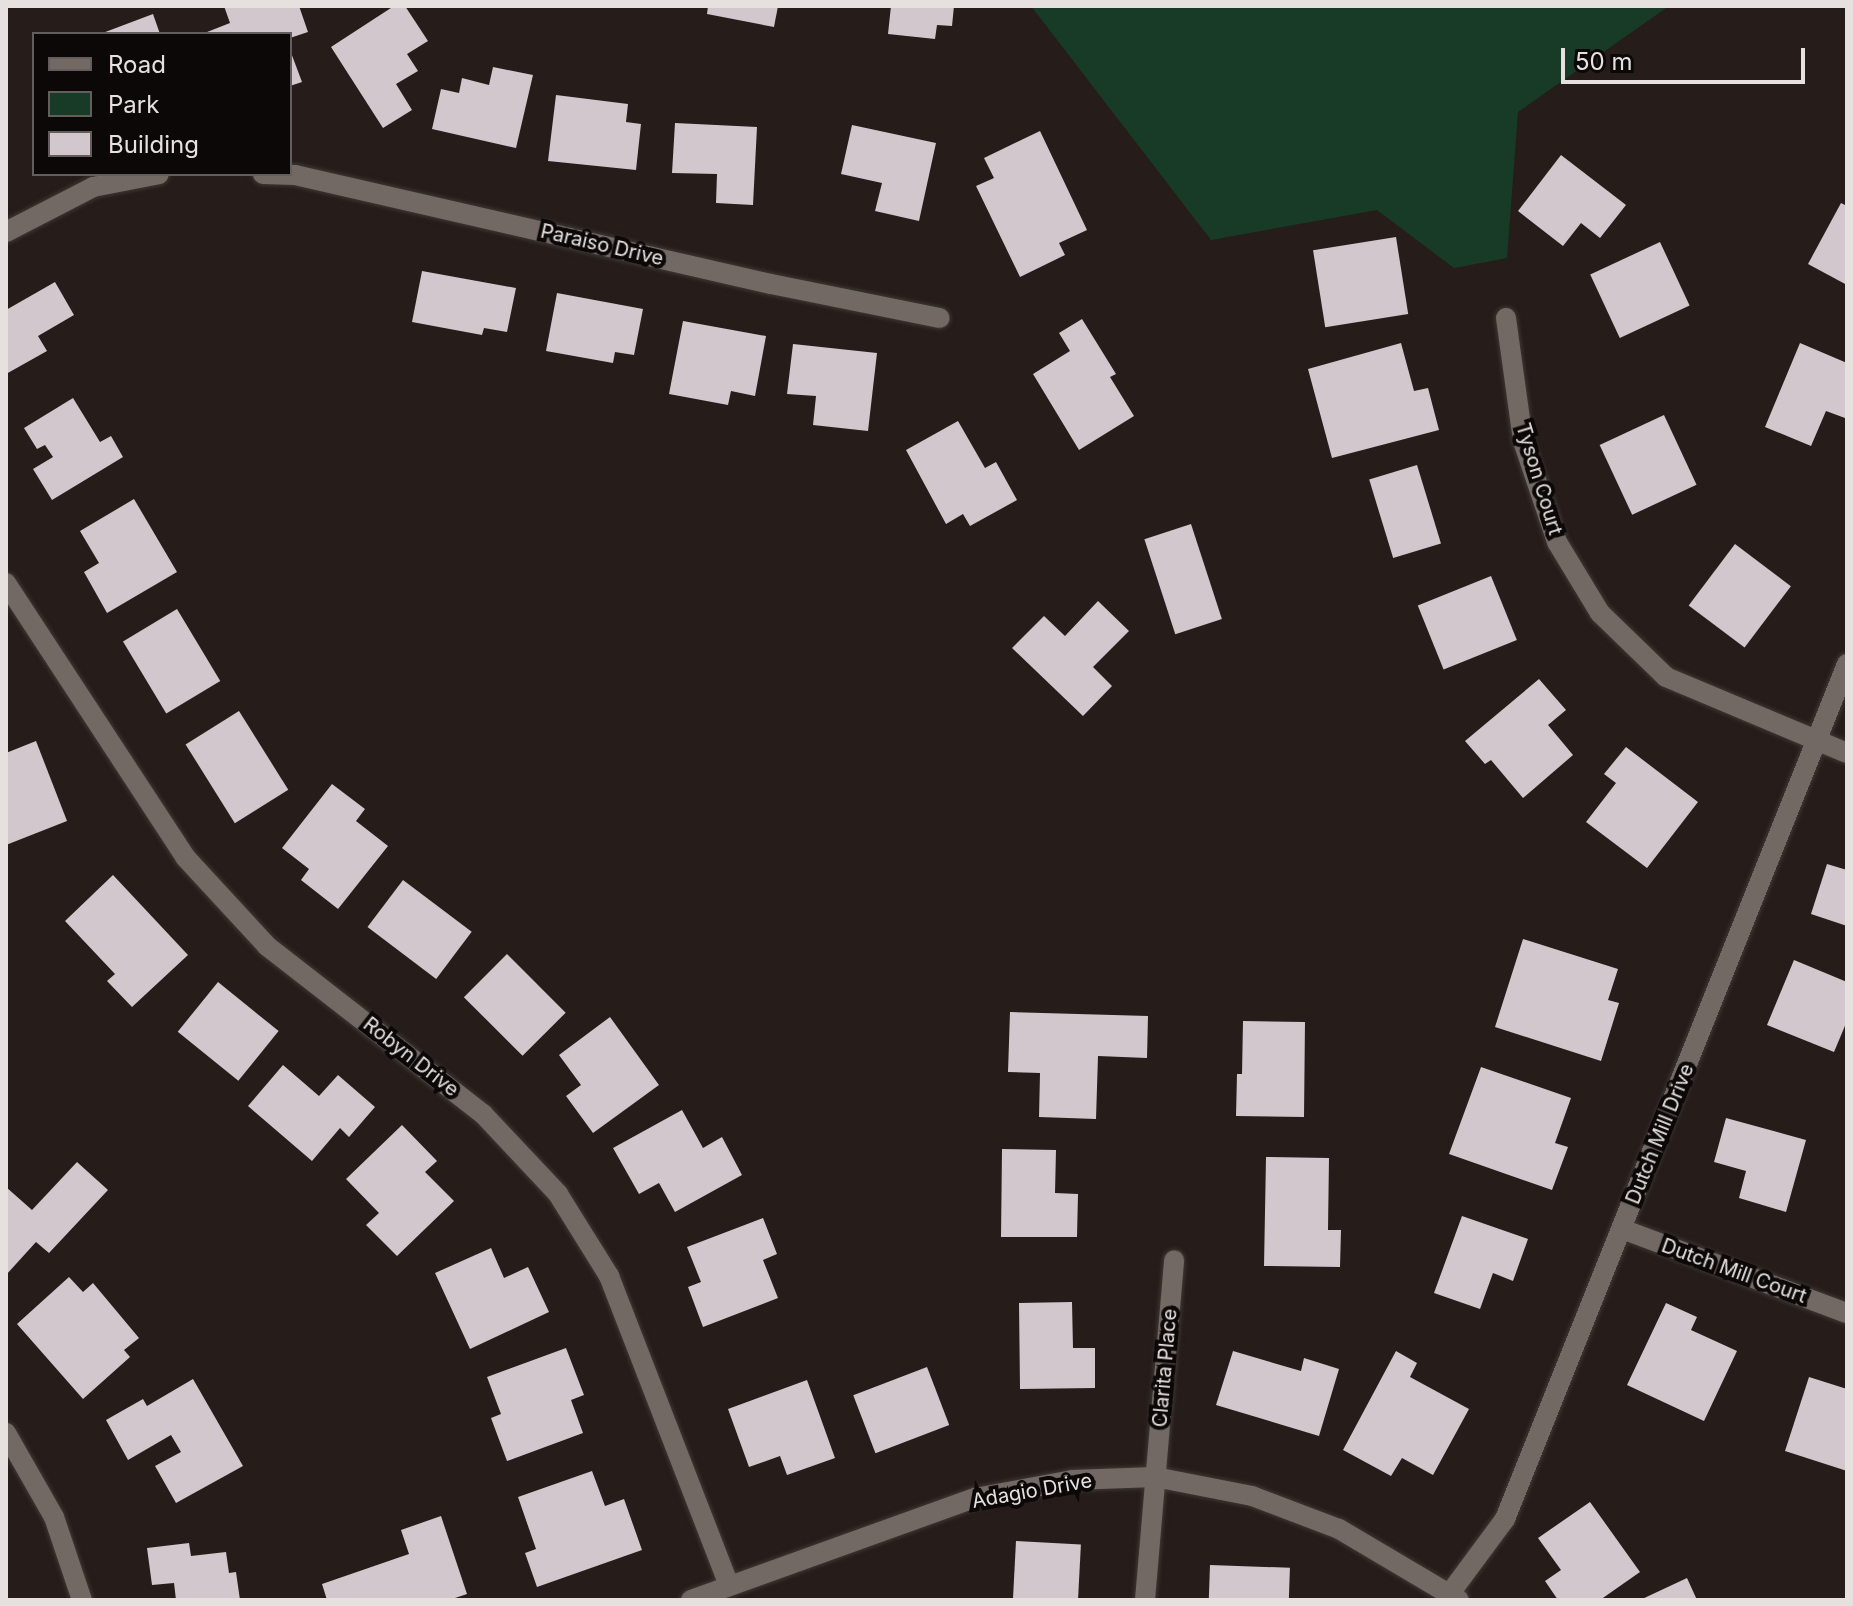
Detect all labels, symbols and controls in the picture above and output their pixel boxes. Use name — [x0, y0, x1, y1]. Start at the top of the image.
legend — [32, 32, 292, 176]
scale bar — [1565, 32, 1809, 82]
text: 50 m — [1575, 47, 1633, 76]
text: Road — [108, 50, 166, 79]
text: Park — [108, 90, 159, 119]
text: Building — [108, 130, 199, 159]
street label: Paraiso Drive — [538, 219, 666, 271]
street label: Tyson Court — [1511, 420, 1567, 538]
street label: Robyn Drive — [358, 1012, 464, 1102]
street label: Dutch Mill Drive — [1621, 1060, 1699, 1208]
street label: Dutch Mill Court — [1658, 1234, 1810, 1308]
street label: Clarita Place — [1148, 1308, 1182, 1428]
street label: Adagio Drive — [970, 1469, 1094, 1513]

